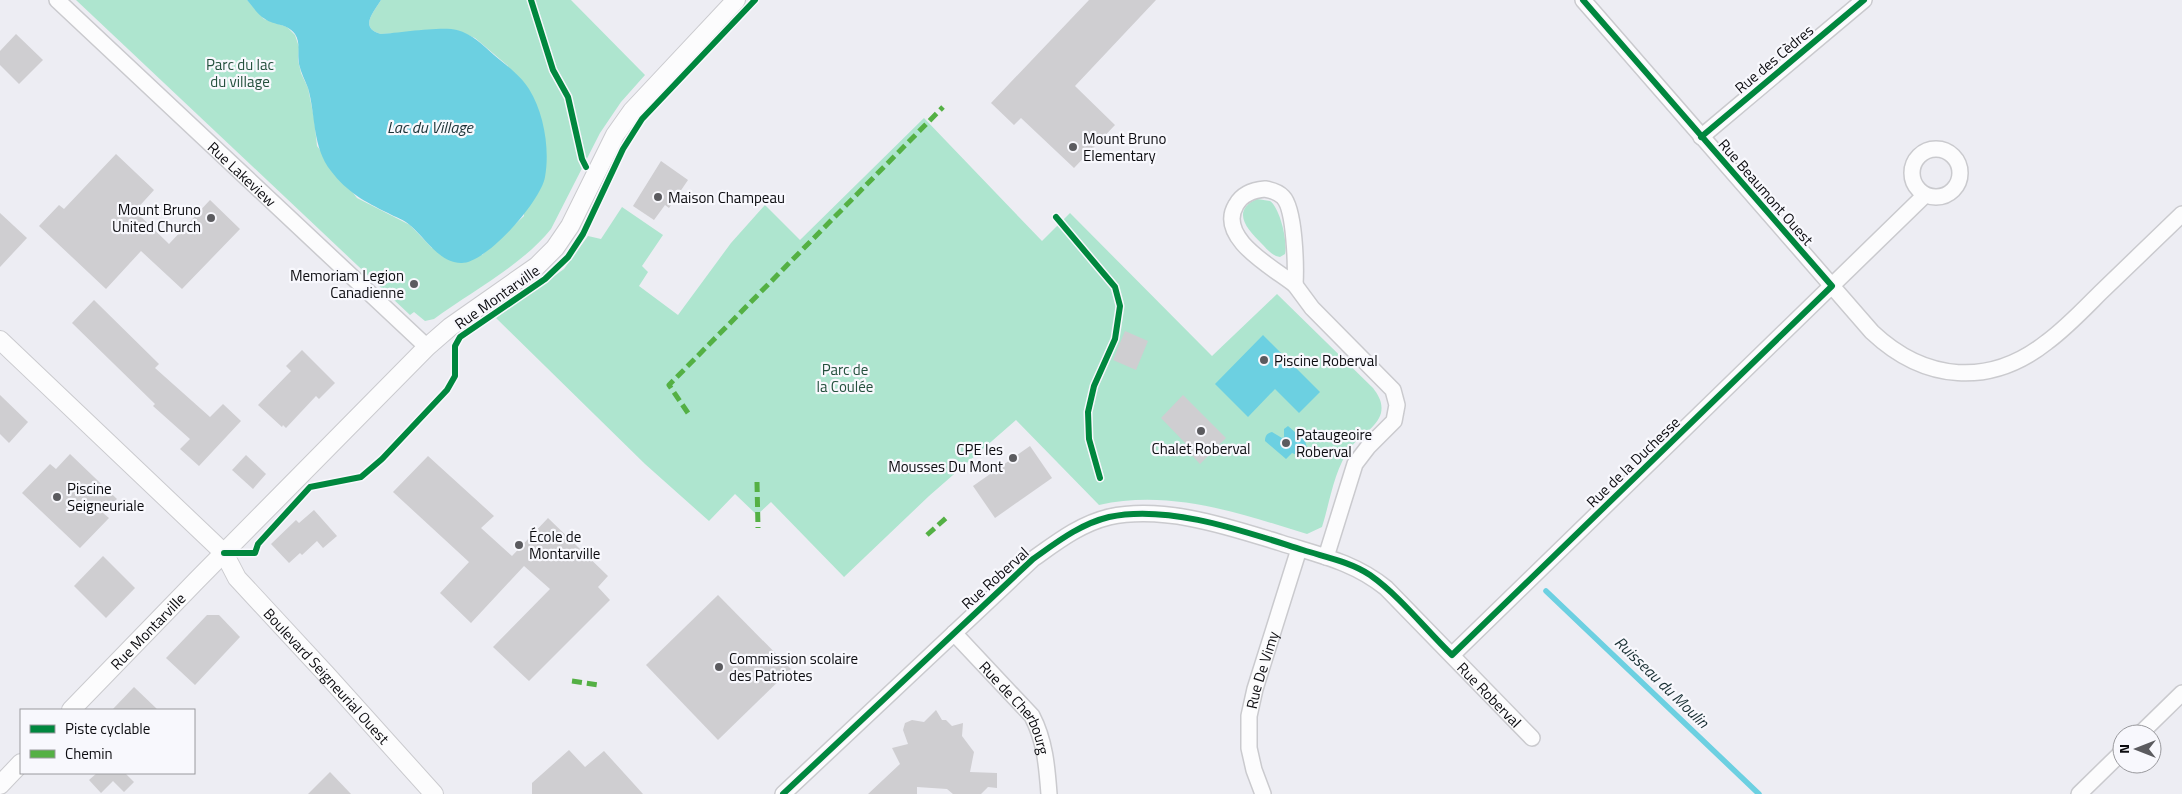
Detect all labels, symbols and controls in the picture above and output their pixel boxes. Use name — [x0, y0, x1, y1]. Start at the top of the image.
street label: Rue des Cèdres — [1729, 19, 1819, 99]
park label: Parc du lac du village — [206, 53, 274, 93]
water label: Lac du Village — [387, 115, 475, 139]
place label: Mount Bruno Elementary — [1083, 127, 1166, 167]
street label: Rue Beaumont Ouest — [1713, 133, 1819, 251]
street label: Rue Lakeview — [203, 136, 282, 212]
marker: Mount Bruno Elementary — [1067, 141, 1079, 153]
place label: Maison Champeau — [668, 186, 785, 209]
marker: Maison Champeau — [652, 191, 664, 203]
place label: Mount Bruno United Church — [112, 198, 201, 238]
marker: Mount Bruno United Church — [205, 212, 217, 224]
street label: Rue Montarville — [450, 259, 544, 335]
place label: Memoriam Legion Canadienne — [290, 264, 404, 304]
marker: Memoriam Legion Canadienne — [408, 278, 420, 290]
place label: Piscine Roberval — [1274, 349, 1378, 372]
marker: Piscine Roberval — [1258, 354, 1270, 366]
park label: Parc de la Coulée — [817, 358, 873, 398]
street label: Rue de la Duchesse — [1581, 411, 1685, 513]
place label: Pataugeoire Roberval — [1296, 423, 1372, 463]
marker: Chalet Roberval — [1195, 425, 1207, 437]
place label: Chalet Roberval — [1151, 437, 1251, 460]
marker: Pataugeoire Roberval — [1280, 437, 1292, 449]
place label: CPE les Mousses Du Mont — [888, 438, 1004, 478]
marker: CPE les Mousses Du Mont — [1007, 452, 1019, 464]
place label: Piscine Seigneuriale — [67, 477, 144, 517]
marker: Piscine Seigneuriale — [51, 491, 63, 503]
place label: École de Montarville — [529, 525, 600, 565]
marker: École de Montarville — [513, 539, 525, 551]
street label: Rue Roberval — [956, 541, 1034, 615]
street label: Rue Montarville — [105, 587, 190, 675]
street label: Boulevard Seigneurial Ouest — [258, 602, 396, 750]
street label: Rue De Vimy — [1239, 628, 1284, 711]
water label: Ruisseau du Moulin — [1609, 631, 1715, 734]
place label: Commission scolaire des Patriotes — [729, 647, 858, 687]
street label: Rue de Cherbourg — [974, 656, 1056, 757]
street label: Rue Roberval — [1452, 656, 1527, 733]
marker: Commission scolaire des Patriotes — [713, 661, 725, 673]
legend — [20, 709, 195, 774]
text: Piste cyclable — [65, 717, 150, 740]
north arrow — [2112, 724, 2162, 774]
text: Chemin — [65, 742, 113, 765]
text: N — [2113, 744, 2134, 754]

